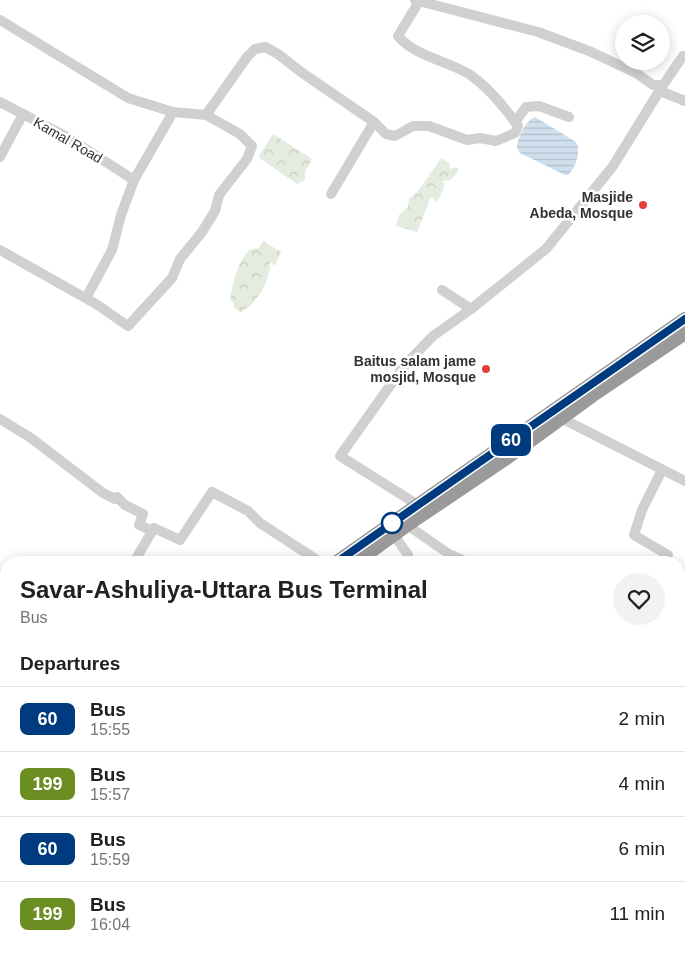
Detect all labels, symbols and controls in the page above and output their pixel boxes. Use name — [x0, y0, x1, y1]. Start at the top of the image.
map controls — [615, 15, 670, 70]
button: layers — [615, 15, 670, 70]
street label: Kamal Road — [31, 114, 105, 166]
place label: Masjide Abeda, Mosque — [530, 189, 633, 221]
marker: Masjide Abeda, Mosque — [637, 199, 649, 211]
place label: Baitus salam jame mosjid, Mosque — [354, 353, 476, 385]
marker: Baitus salam jame mosjid, Mosque — [480, 363, 492, 375]
line badge: 60 — [488, 424, 534, 456]
text: 60 — [501, 430, 521, 450]
unlabelled marker — [381, 512, 403, 534]
button: heart — [613, 573, 665, 625]
text: Savar-Ashuliya-Uttara Bus Terminal — [20, 576, 428, 603]
text: Bus — [20, 609, 48, 626]
text: Departures — [20, 653, 120, 674]
text: Bus — [90, 699, 126, 720]
text: 2 min — [619, 708, 665, 729]
text: 60 — [37, 709, 58, 729]
text: 15:55 — [90, 721, 130, 738]
text: Bus — [90, 764, 126, 785]
text: 4 min — [619, 773, 665, 794]
text: 199 — [32, 774, 63, 794]
text: 15:57 — [90, 786, 130, 803]
text: Bus — [90, 829, 126, 850]
text: 6 min — [619, 838, 665, 859]
text: 60 — [37, 839, 58, 859]
text: 15:59 — [90, 851, 130, 868]
text: Bus — [90, 894, 126, 915]
text: 11 min — [609, 903, 665, 924]
text: 199 — [32, 904, 63, 924]
text: 16:04 — [90, 916, 130, 933]

